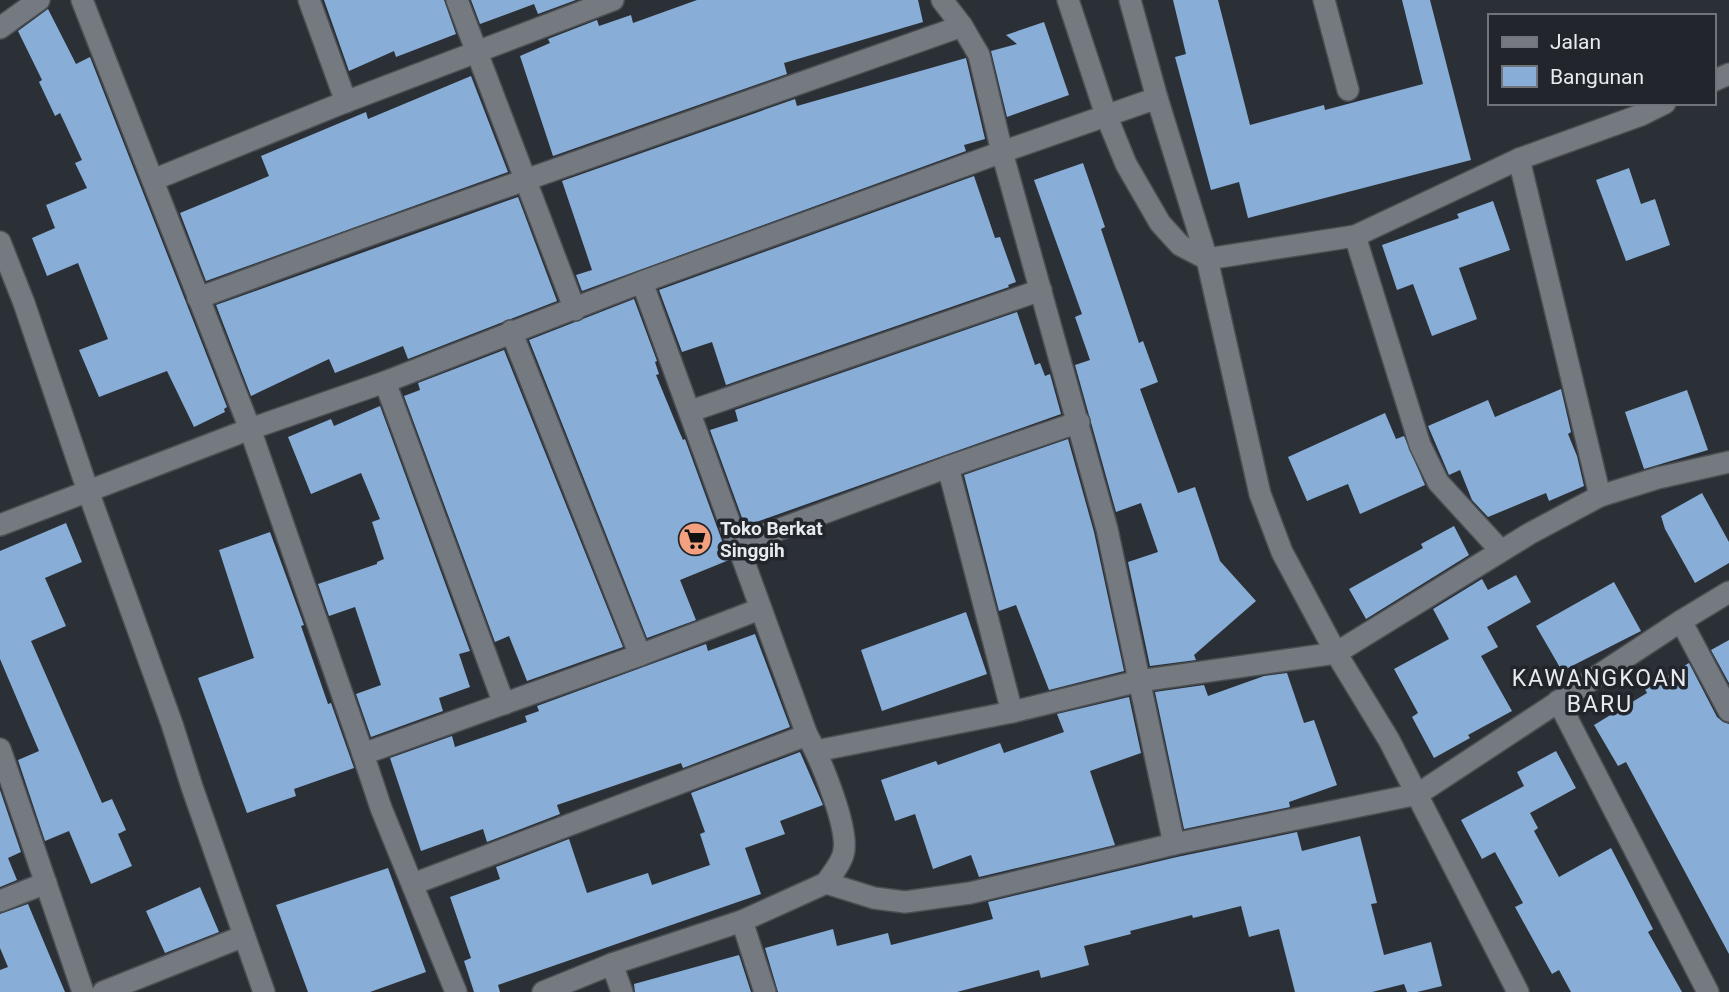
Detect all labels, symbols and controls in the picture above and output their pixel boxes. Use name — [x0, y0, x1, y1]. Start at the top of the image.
legend — [1488, 14, 1715, 105]
text: Jalan — [1550, 30, 1601, 54]
text: Bangunan — [1550, 65, 1644, 89]
place label: Toko Berkat Singgih — [720, 517, 823, 562]
supermarket icon: Toko Berkat Singgih — [676, 520, 714, 558]
district label: KAWANGKOAN BARU — [1512, 665, 1688, 718]

